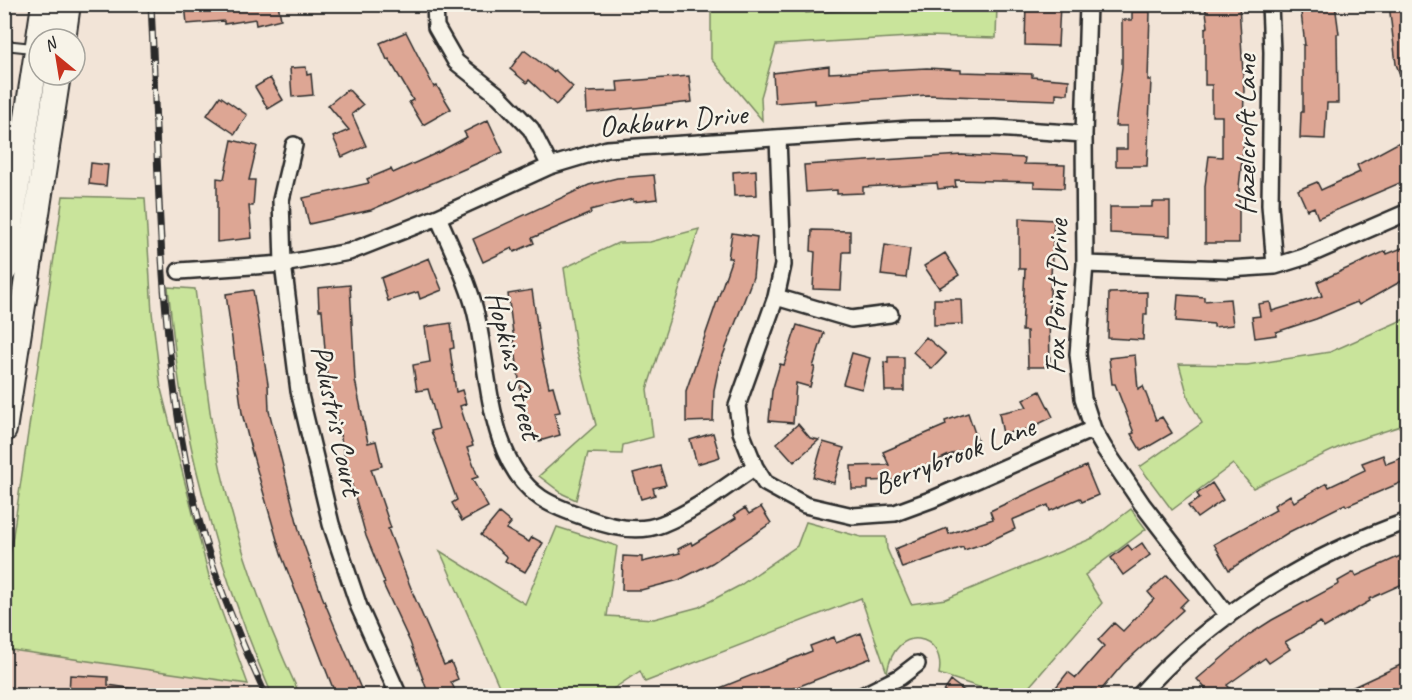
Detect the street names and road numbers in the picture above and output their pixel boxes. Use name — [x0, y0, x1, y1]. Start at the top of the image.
street label: Hazelcroft Lane — [1226, 52, 1264, 215]
street label: Oakburn Drive — [598, 94, 751, 145]
street label: Fox Point Drive — [1036, 217, 1076, 375]
street label: Hopkins Street — [477, 287, 551, 446]
street label: Palustris Court — [303, 341, 372, 502]
street label: Berrybrook Lane — [868, 406, 1042, 503]

